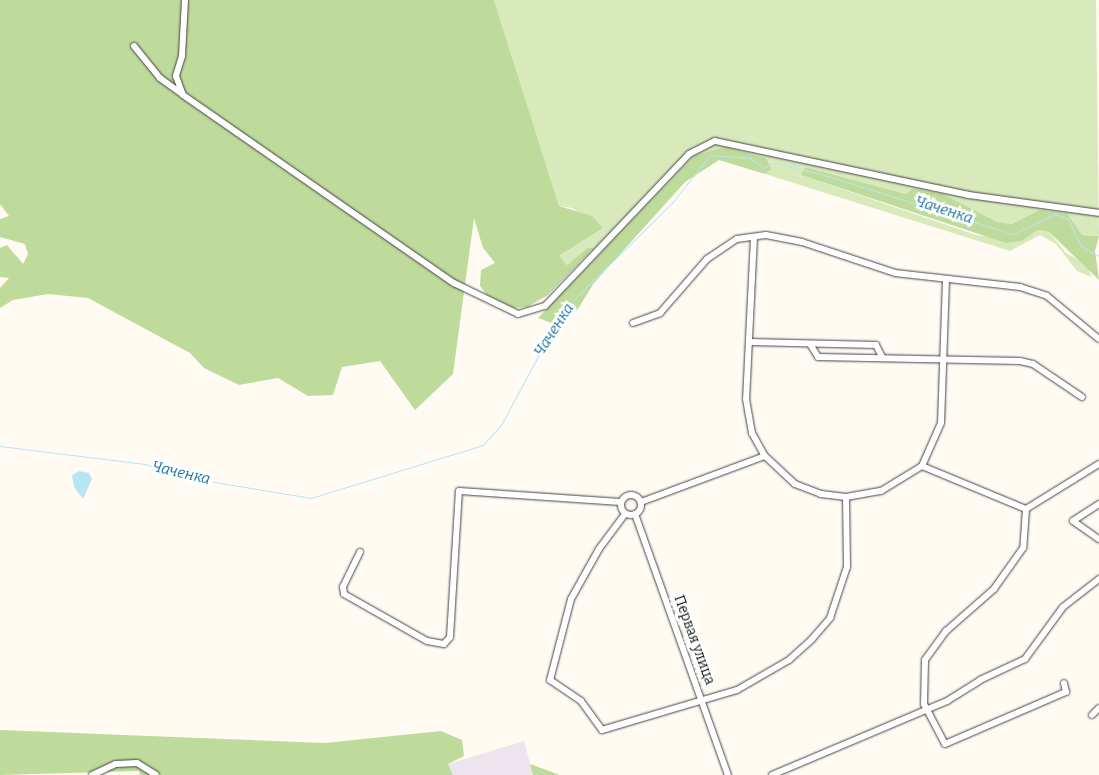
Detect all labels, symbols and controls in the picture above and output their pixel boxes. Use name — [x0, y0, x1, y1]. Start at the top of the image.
water label: Чаченка — [913, 192, 975, 228]
water label: Чаченка — [530, 300, 578, 360]
water label: Чаченка — [150, 458, 212, 488]
street label: Первая улица — [670, 593, 718, 687]

